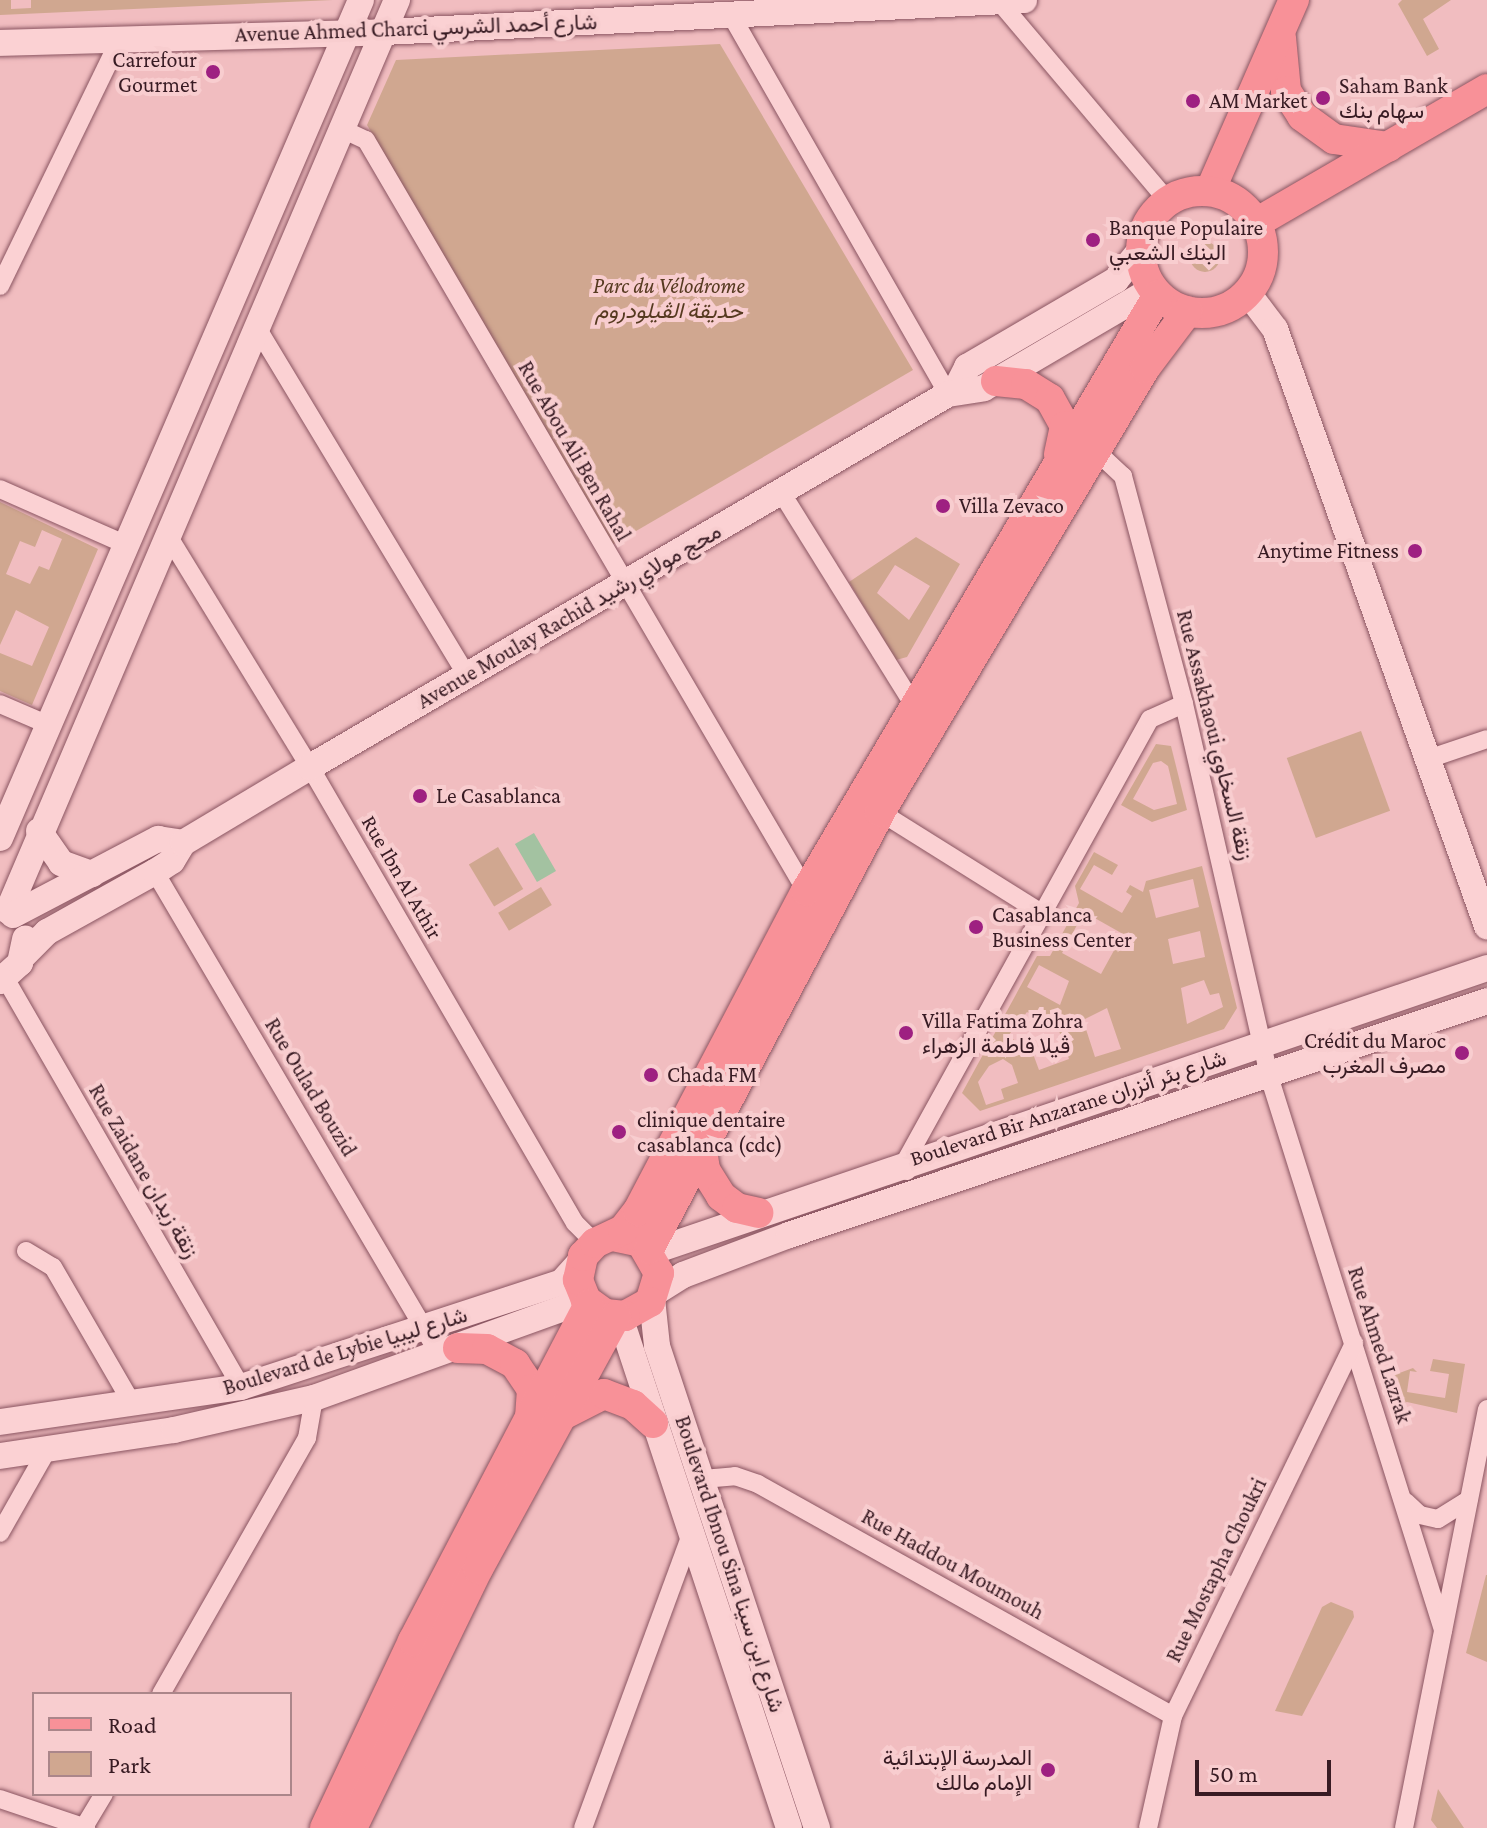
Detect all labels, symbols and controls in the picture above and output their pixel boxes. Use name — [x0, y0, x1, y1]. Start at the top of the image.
street label: Avenue Ahmed Charci شارع أحمد الشرسي — [234, 8, 598, 48]
place label: Carrefour Gourmet — [112, 46, 197, 98]
marker: Carrefour Gourmet — [204, 63, 222, 81]
place label: Saham Bank سهام بنك — [1339, 72, 1448, 124]
place label: AM Market — [1209, 88, 1307, 114]
marker: Saham Bank سهام بنك — [1314, 89, 1332, 107]
marker: AM Market — [1184, 92, 1202, 110]
place label: Banque Populaire البنك الشعبي — [1109, 214, 1263, 266]
marker: Banque Populaire البنك الشعبي — [1084, 231, 1102, 249]
park label: Parc du Vélodrome حديقة الڤيلودروم — [593, 272, 745, 324]
street label: Rue Abou Ali Ben Rahal — [513, 356, 637, 546]
place label: Villa Zevaco — [959, 493, 1064, 519]
marker: Villa Zevaco — [934, 497, 952, 515]
street label: Avenue Moulay Rachid محج مولاي رشيد — [412, 518, 726, 714]
place label: Anytime Fitness — [1257, 538, 1399, 564]
marker: Anytime Fitness — [1406, 542, 1424, 560]
street label: Rue Assakhaoui زنقة السخاوي — [1171, 607, 1259, 863]
place label: Le Casablanca — [436, 783, 561, 809]
marker: Le Casablanca — [411, 787, 429, 805]
street label: Rue Ibn Al Athir — [356, 810, 448, 944]
place label: Casablanca Business Center — [992, 901, 1132, 952]
marker: Casablanca Business Center — [967, 918, 985, 936]
place label: Villa Fatima Zohra ڤيلا فاطمة الزهراء — [922, 1007, 1083, 1058]
street label: Rue Oulad Bouzid — [259, 1013, 363, 1161]
marker: Villa Fatima Zohra ڤيلا فاطمة الزهراء — [897, 1024, 915, 1042]
place label: Crédit du Maroc مصرف المغرب — [1304, 1027, 1446, 1078]
street label: Boulevard Bir Anzarane شارع بئر أنزران — [907, 1044, 1229, 1172]
marker: Crédit du Maroc مصرف المغرب — [1453, 1044, 1471, 1062]
place label: Chada FM — [667, 1062, 757, 1088]
marker: Chada FM — [642, 1066, 660, 1084]
street label: Rue Zaidane زنقة زيدان — [83, 1079, 205, 1263]
place label: clinique dentaire casablanca (cdc) — [637, 1106, 785, 1158]
marker: clinique dentaire casablanca (cdc) — [608, 1121, 630, 1143]
street label: Rue Ahmed Lazrak — [1342, 1263, 1418, 1427]
street label: Boulevard de Lybie شارع ليبيا — [220, 1301, 470, 1401]
street label: Boulevard Ibnou Sina شارع ابن سينا — [669, 1412, 791, 1716]
street label: Rue Mostapha Choukri — [1160, 1474, 1272, 1666]
street label: Rue Haddou Moumouh — [857, 1503, 1049, 1625]
legend — [32, 1692, 292, 1796]
text: Road — [108, 1711, 157, 1738]
place label: المدرسة الإبتدائية الإمام مالك — [883, 1744, 1032, 1796]
scale bar — [1199, 1744, 1335, 1794]
text: Park — [108, 1751, 151, 1778]
text: 50 m — [1209, 1760, 1258, 1787]
marker: المدرسة الإبتدائية الإمام مالك — [1039, 1761, 1057, 1779]

